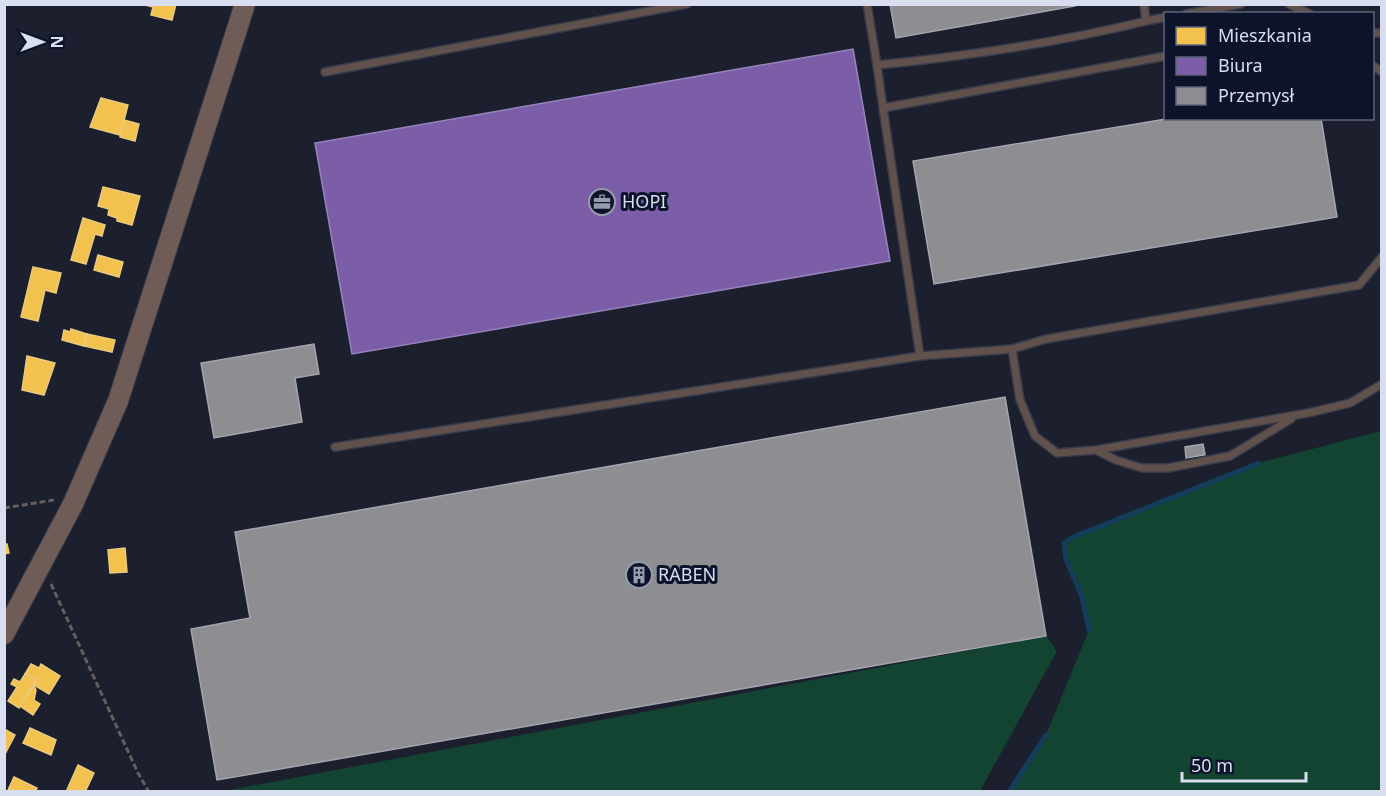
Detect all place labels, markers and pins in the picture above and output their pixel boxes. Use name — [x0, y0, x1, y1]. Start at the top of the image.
office icon: HOPI — [587, 187, 617, 217]
place label: HOPI — [622, 189, 666, 213]
building icon: RABEN — [624, 560, 654, 590]
place label: RABEN — [658, 562, 716, 586]

